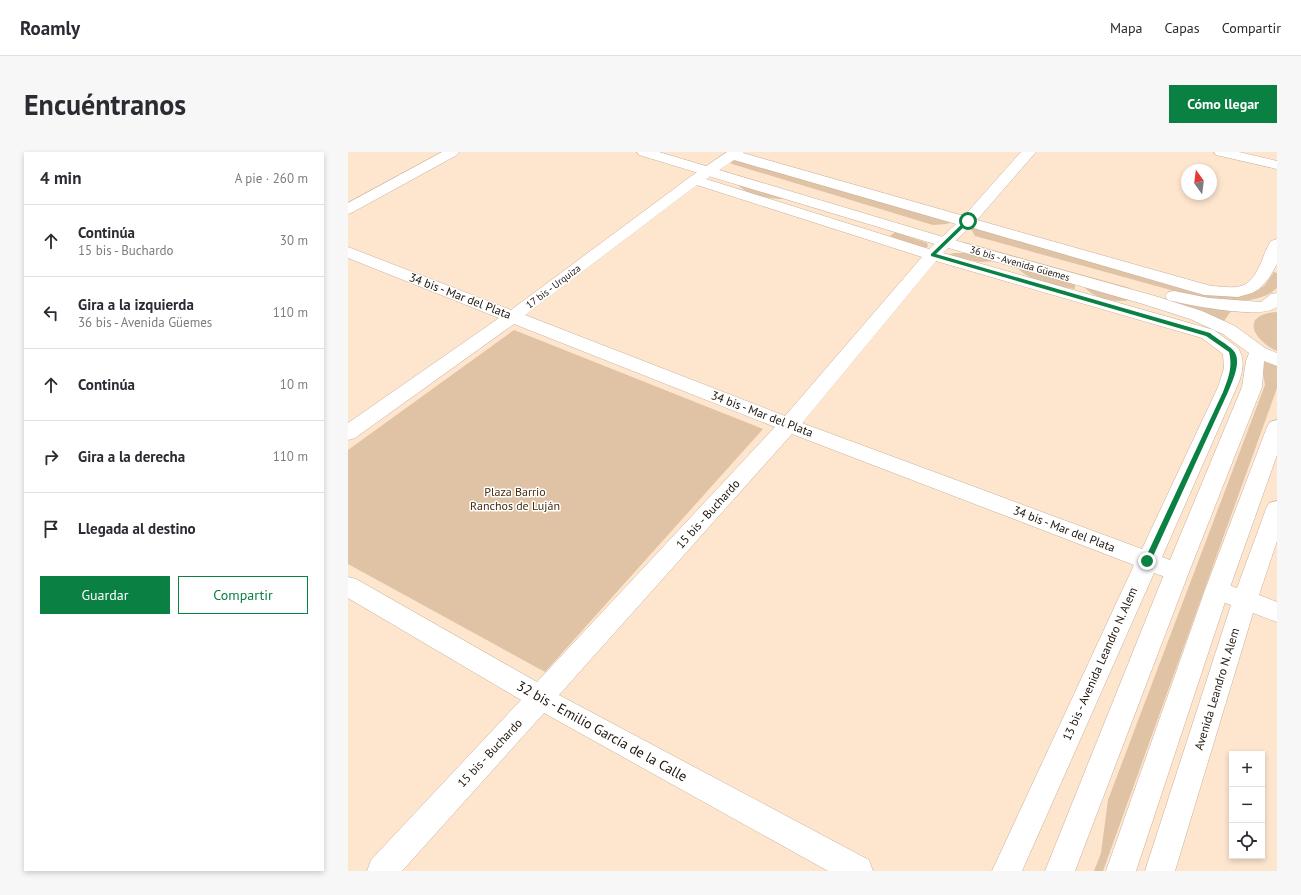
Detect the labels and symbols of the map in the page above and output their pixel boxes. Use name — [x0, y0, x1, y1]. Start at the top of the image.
north arrow — [1181, 164, 1217, 200]
route start — [959, 212, 977, 230]
street label: 36 bis - Avenida Güemes — [968, 243, 1071, 284]
street label: 17 bis - Urquiza — [523, 261, 583, 311]
street label: 34 bis - Mar del Plata — [407, 269, 513, 322]
street label: 34 bis - Mar del Plata — [709, 387, 815, 440]
street label: 15 bis - Buchardo — [673, 476, 743, 551]
park label: Plaza Barrio Ranchos de Luján — [470, 484, 560, 513]
street label: 34 bis - Mar del Plata — [1011, 502, 1117, 555]
route end — [1138, 552, 1156, 570]
street label: 13 bis - Avenida Leandro N. Alem — [1059, 585, 1140, 743]
street label: Avenida Leandro N. Alem — [1191, 626, 1242, 752]
street label: 32 bis - Emilio García de la Calle — [514, 676, 690, 786]
street label: 15 bis - Buchardo — [454, 715, 525, 790]

